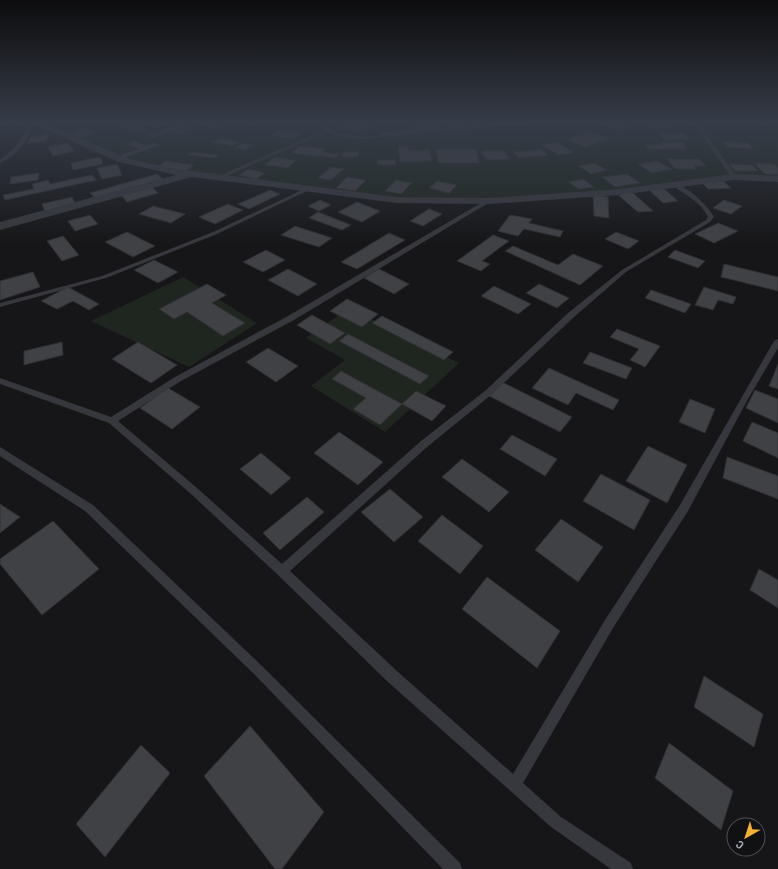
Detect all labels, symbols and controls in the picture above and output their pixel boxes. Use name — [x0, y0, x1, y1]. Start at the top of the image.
north arrow — [726, 817, 766, 857]
text: С — [733, 837, 747, 851]

